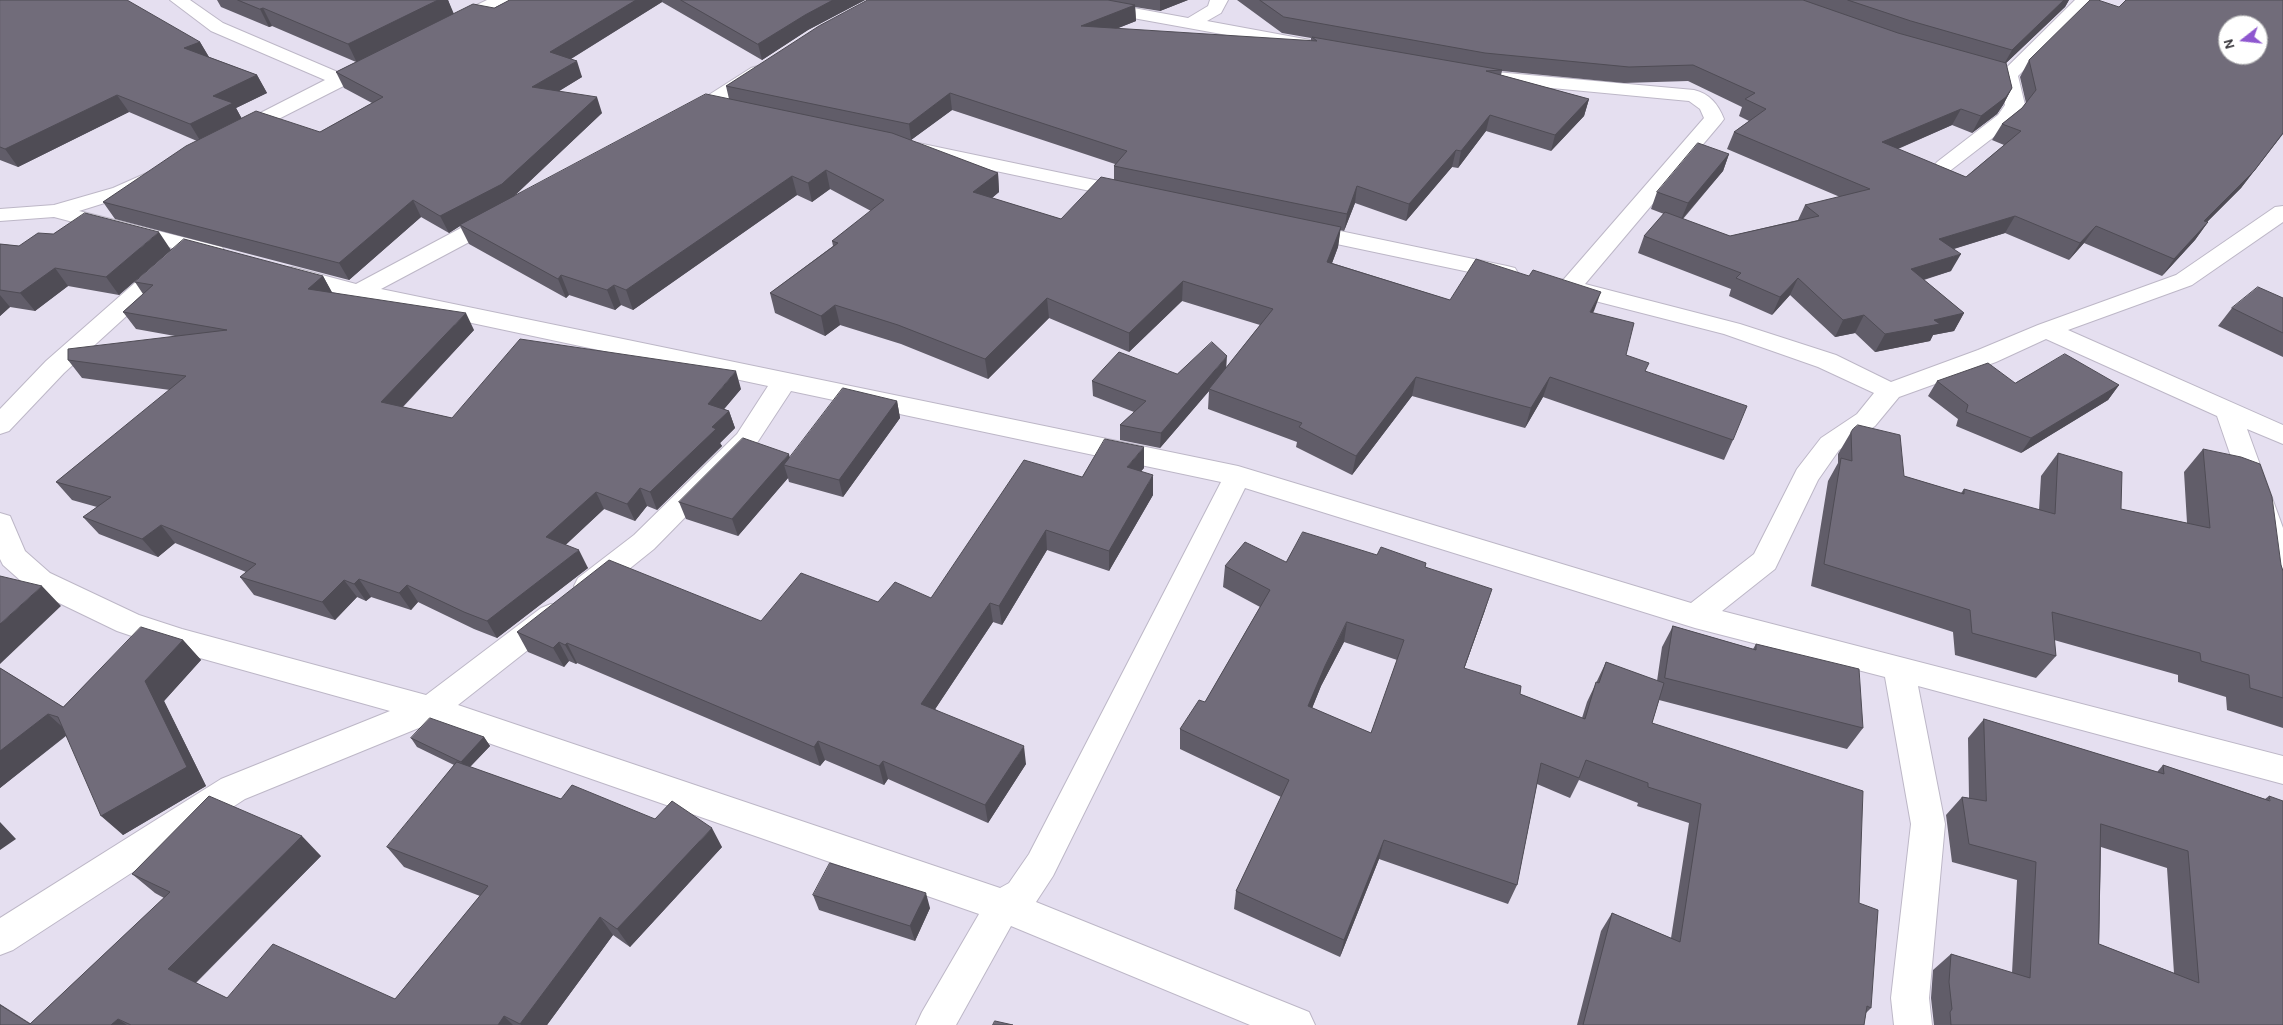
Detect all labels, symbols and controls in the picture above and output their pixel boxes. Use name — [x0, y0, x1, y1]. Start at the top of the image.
north arrow — [2218, 15, 2268, 65]
text: N — [2220, 37, 2239, 51]

